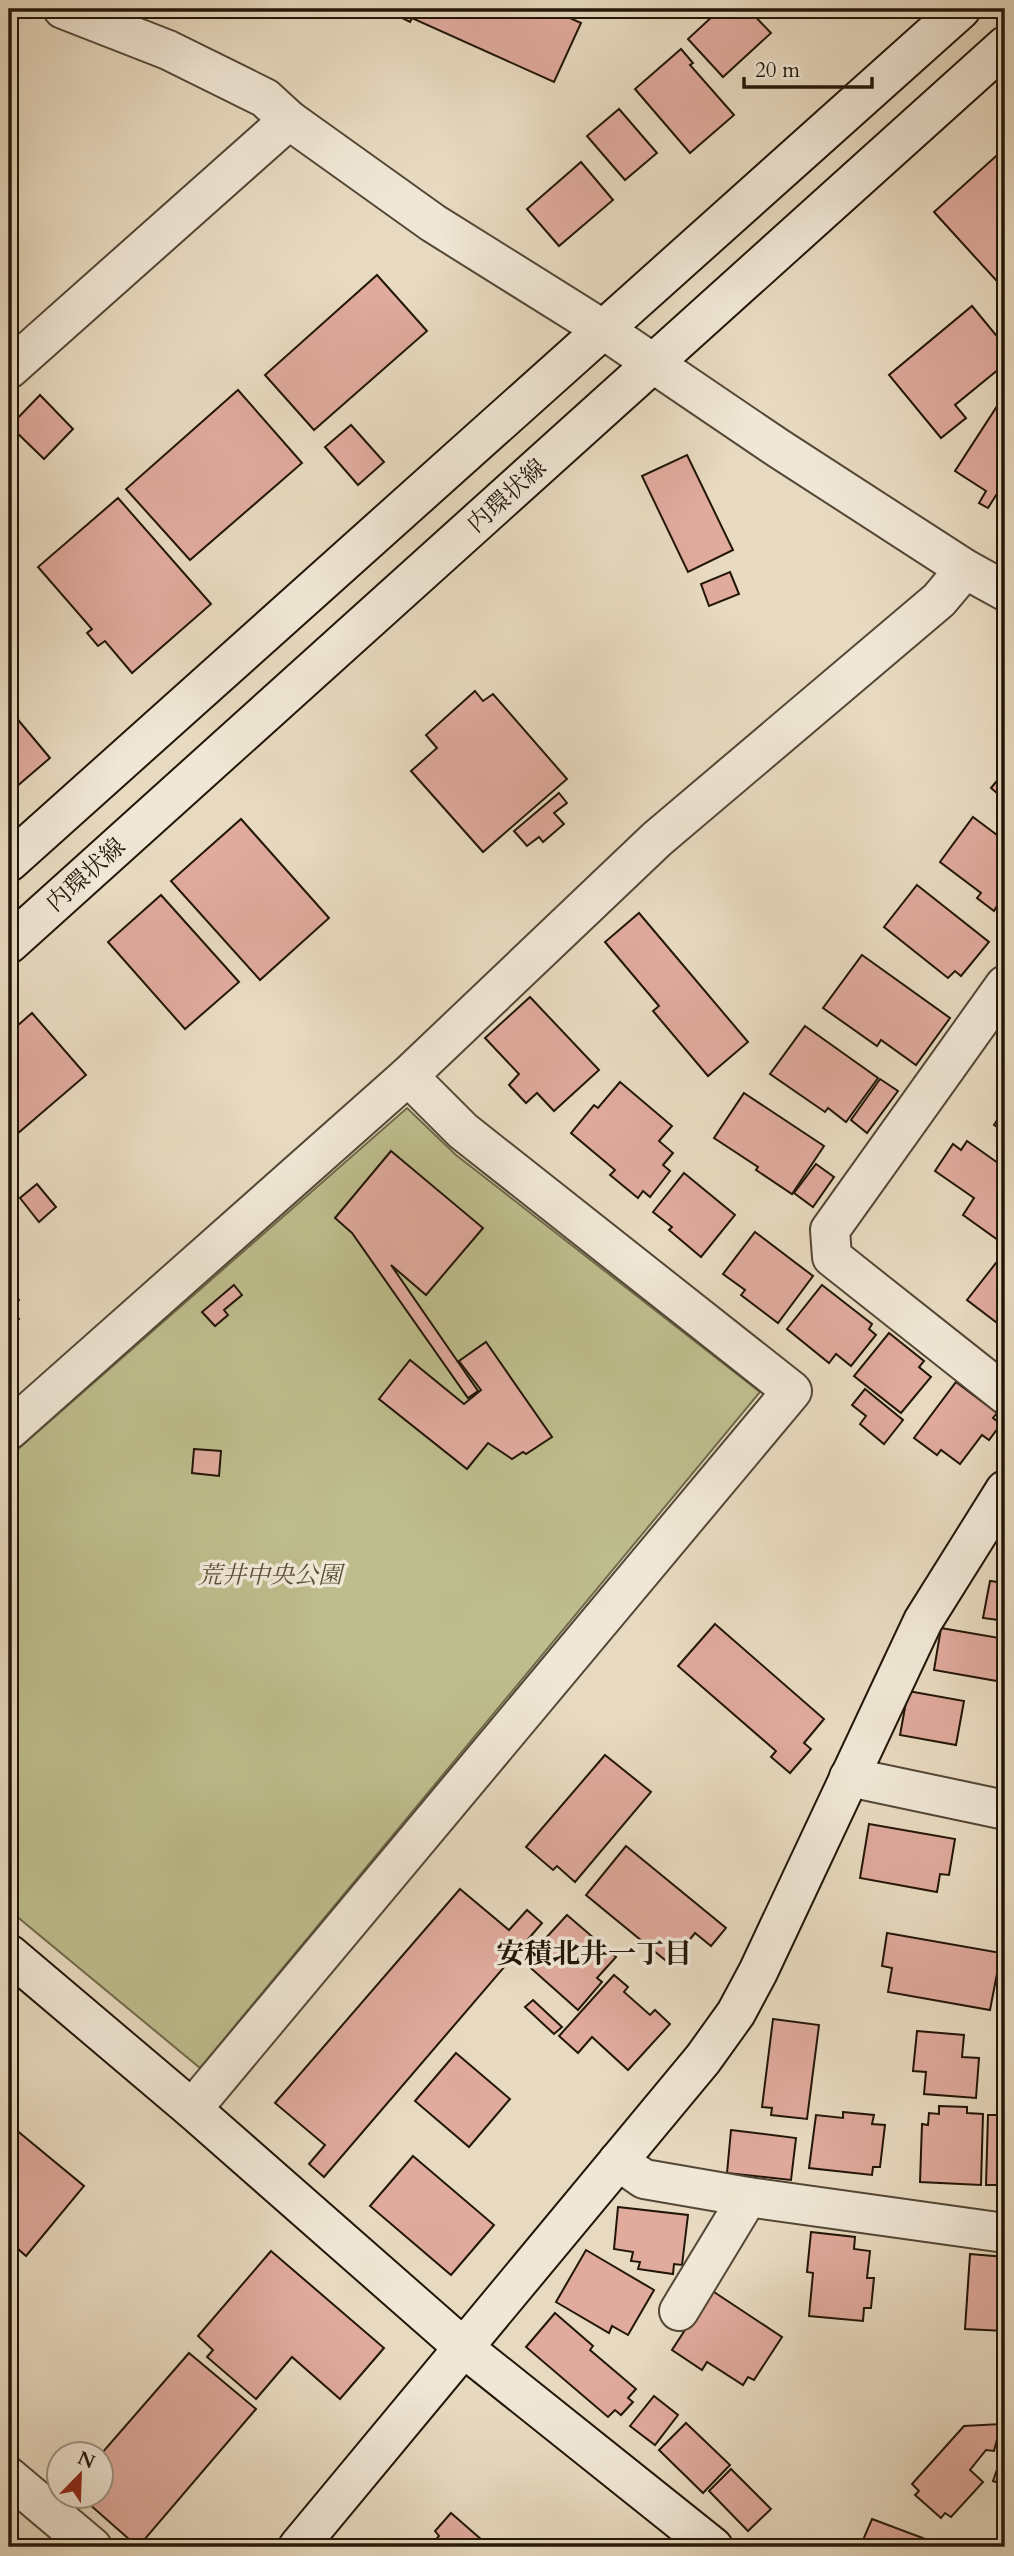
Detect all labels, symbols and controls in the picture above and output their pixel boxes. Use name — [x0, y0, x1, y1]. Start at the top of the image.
scale bar — [744, 46, 872, 90]
text: 20 m — [755, 56, 800, 85]
street label: 内環状線 — [460, 452, 554, 540]
street label: 内環状線 — [39, 831, 133, 919]
park label: 荒井中央公園 — [198, 1559, 346, 1592]
district label: 安積北井一丁目 — [496, 1935, 692, 1973]
north arrow — [46, 2440, 116, 2510]
text: N — [74, 2445, 99, 2476]

